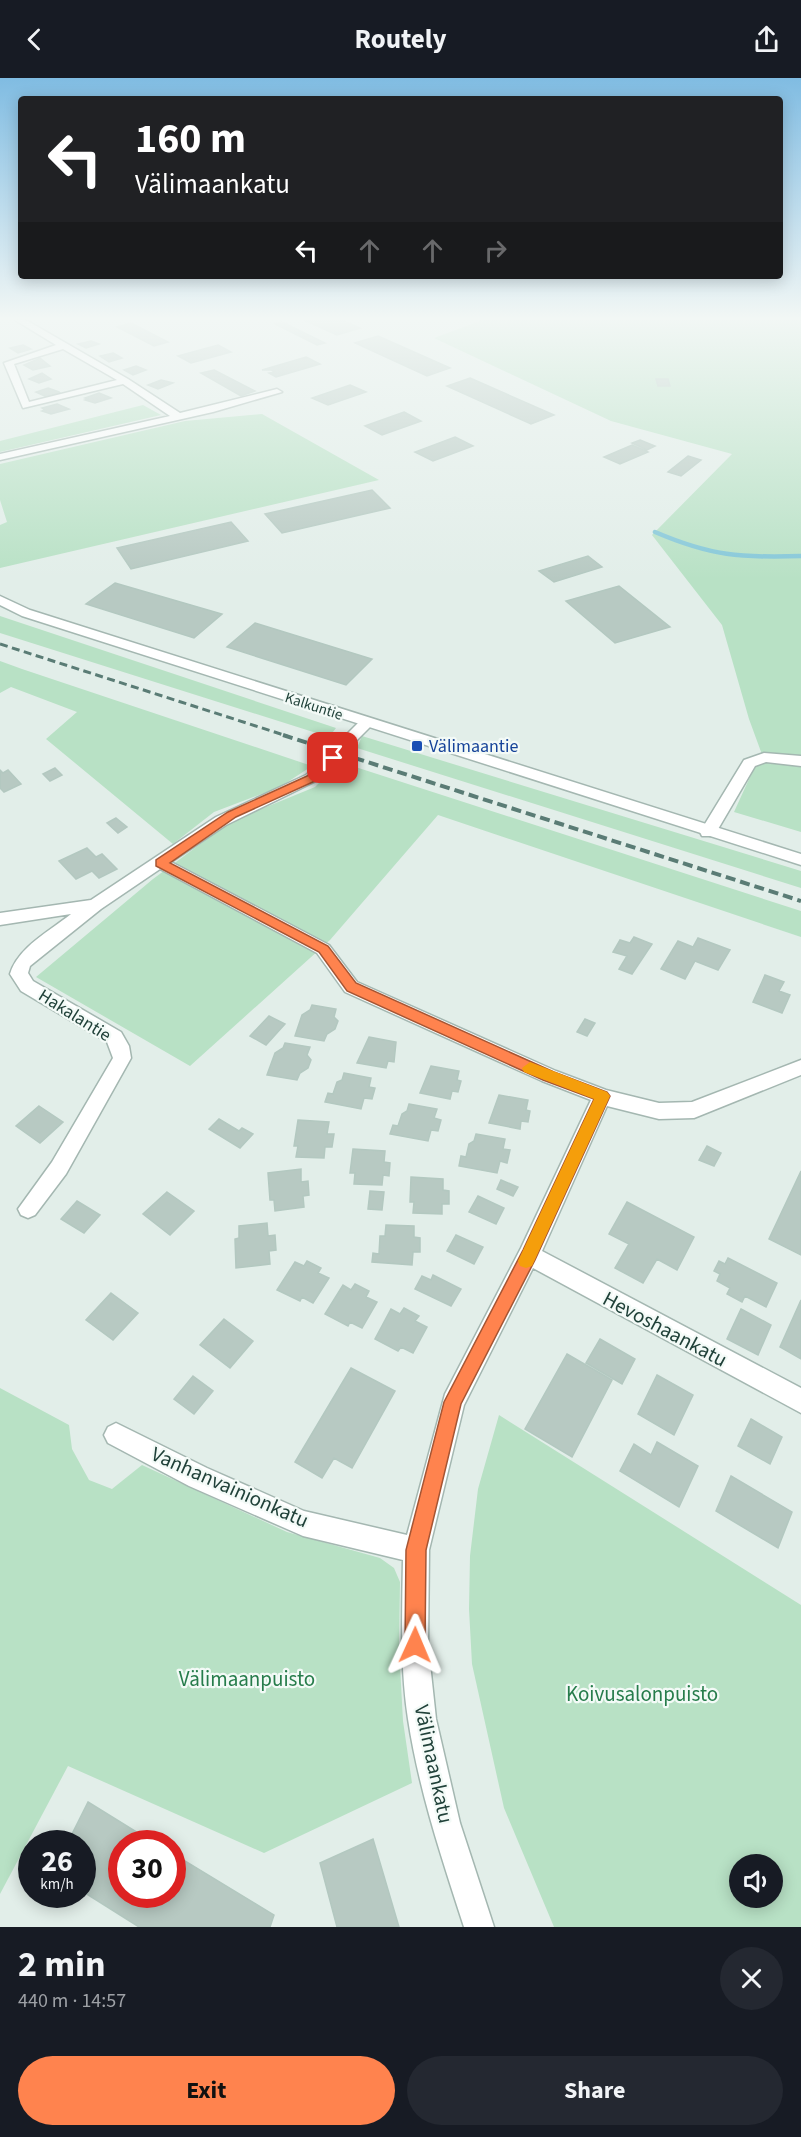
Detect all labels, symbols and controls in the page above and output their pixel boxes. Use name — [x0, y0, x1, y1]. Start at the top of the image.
text: Routely — [354, 20, 447, 59]
icon: back — [18, 23, 51, 56]
icon: share — [750, 23, 783, 56]
text: 160 m — [135, 109, 246, 169]
icon: left — [36, 120, 114, 198]
text: Välimaankatu — [135, 165, 290, 204]
icon: left — [290, 234, 323, 267]
icon: ahead — [353, 234, 386, 267]
icon: ahead — [416, 234, 449, 267]
icon: right — [479, 234, 512, 267]
street label: Kalkuntie — [282, 687, 346, 726]
pin — [307, 732, 358, 783]
place label: Välimaantie — [429, 734, 518, 759]
marker: Välimaantie — [410, 739, 424, 753]
icon: arrive — [316, 741, 349, 774]
street label: Hakalantie — [34, 983, 116, 1048]
street label: Hevoshaankatu — [597, 1284, 733, 1374]
street label: Vanhanvainionkatu — [146, 1439, 314, 1535]
position arrow — [383, 1613, 447, 1677]
park label: Välimaanpuisto — [179, 1664, 315, 1694]
park label: Koivusalonpuisto — [566, 1679, 718, 1709]
street label: Välimaankatu — [407, 1702, 461, 1826]
speed limit sign: 30 — [108, 1830, 186, 1908]
text: 26 — [41, 1840, 73, 1883]
map controls — [729, 1854, 783, 1908]
button: sound — [729, 1854, 783, 1908]
text: km/h — [40, 1874, 74, 1895]
text: 2 min — [18, 1939, 106, 1990]
button: close — [720, 1947, 783, 2010]
text: 440 m · 14:57 — [18, 1987, 126, 2015]
button: Exit — [18, 2056, 395, 2125]
button: Share — [407, 2056, 783, 2125]

